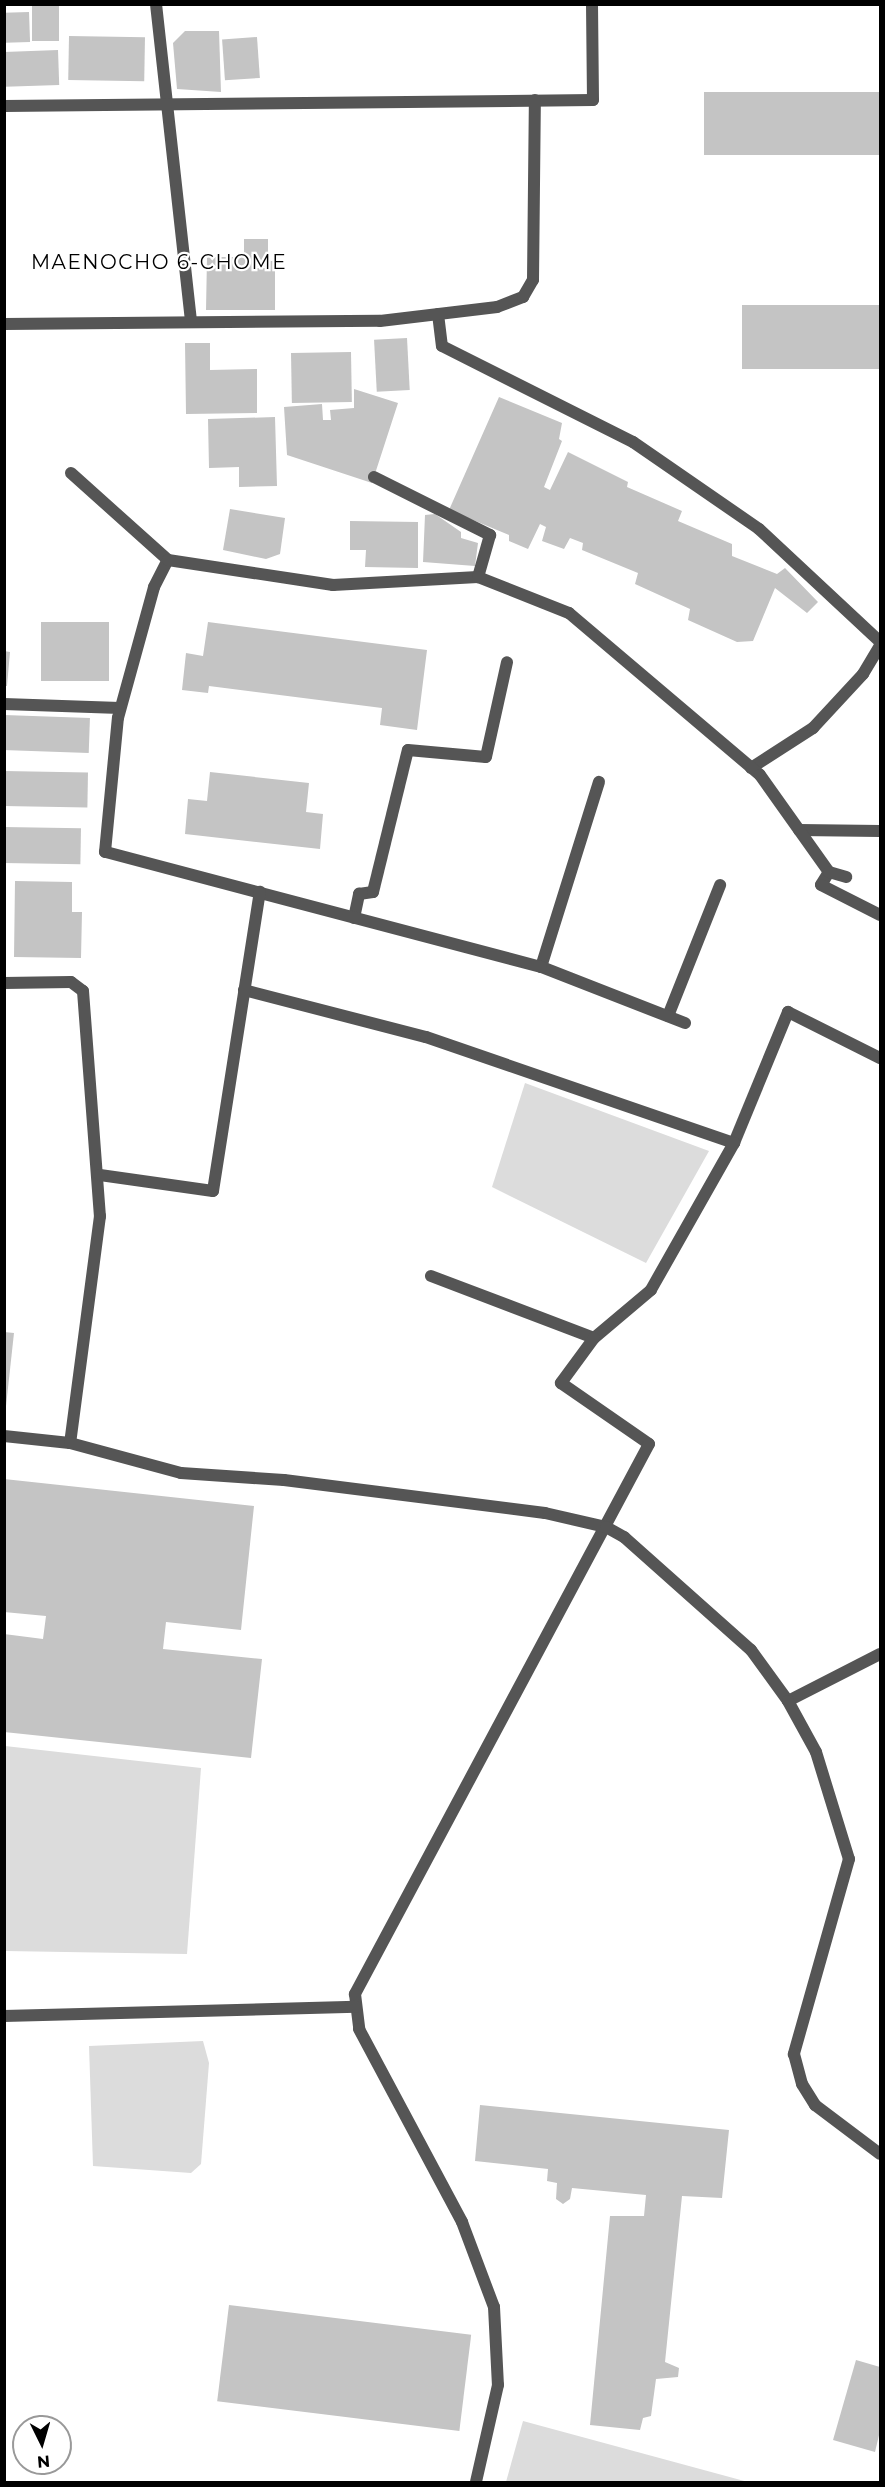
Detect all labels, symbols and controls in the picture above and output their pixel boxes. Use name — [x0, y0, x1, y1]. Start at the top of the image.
district label: MAENOCHO 6-CHOME — [31, 250, 287, 274]
north arrow — [12, 2415, 72, 2475]
text: N — [36, 2451, 51, 2471]

